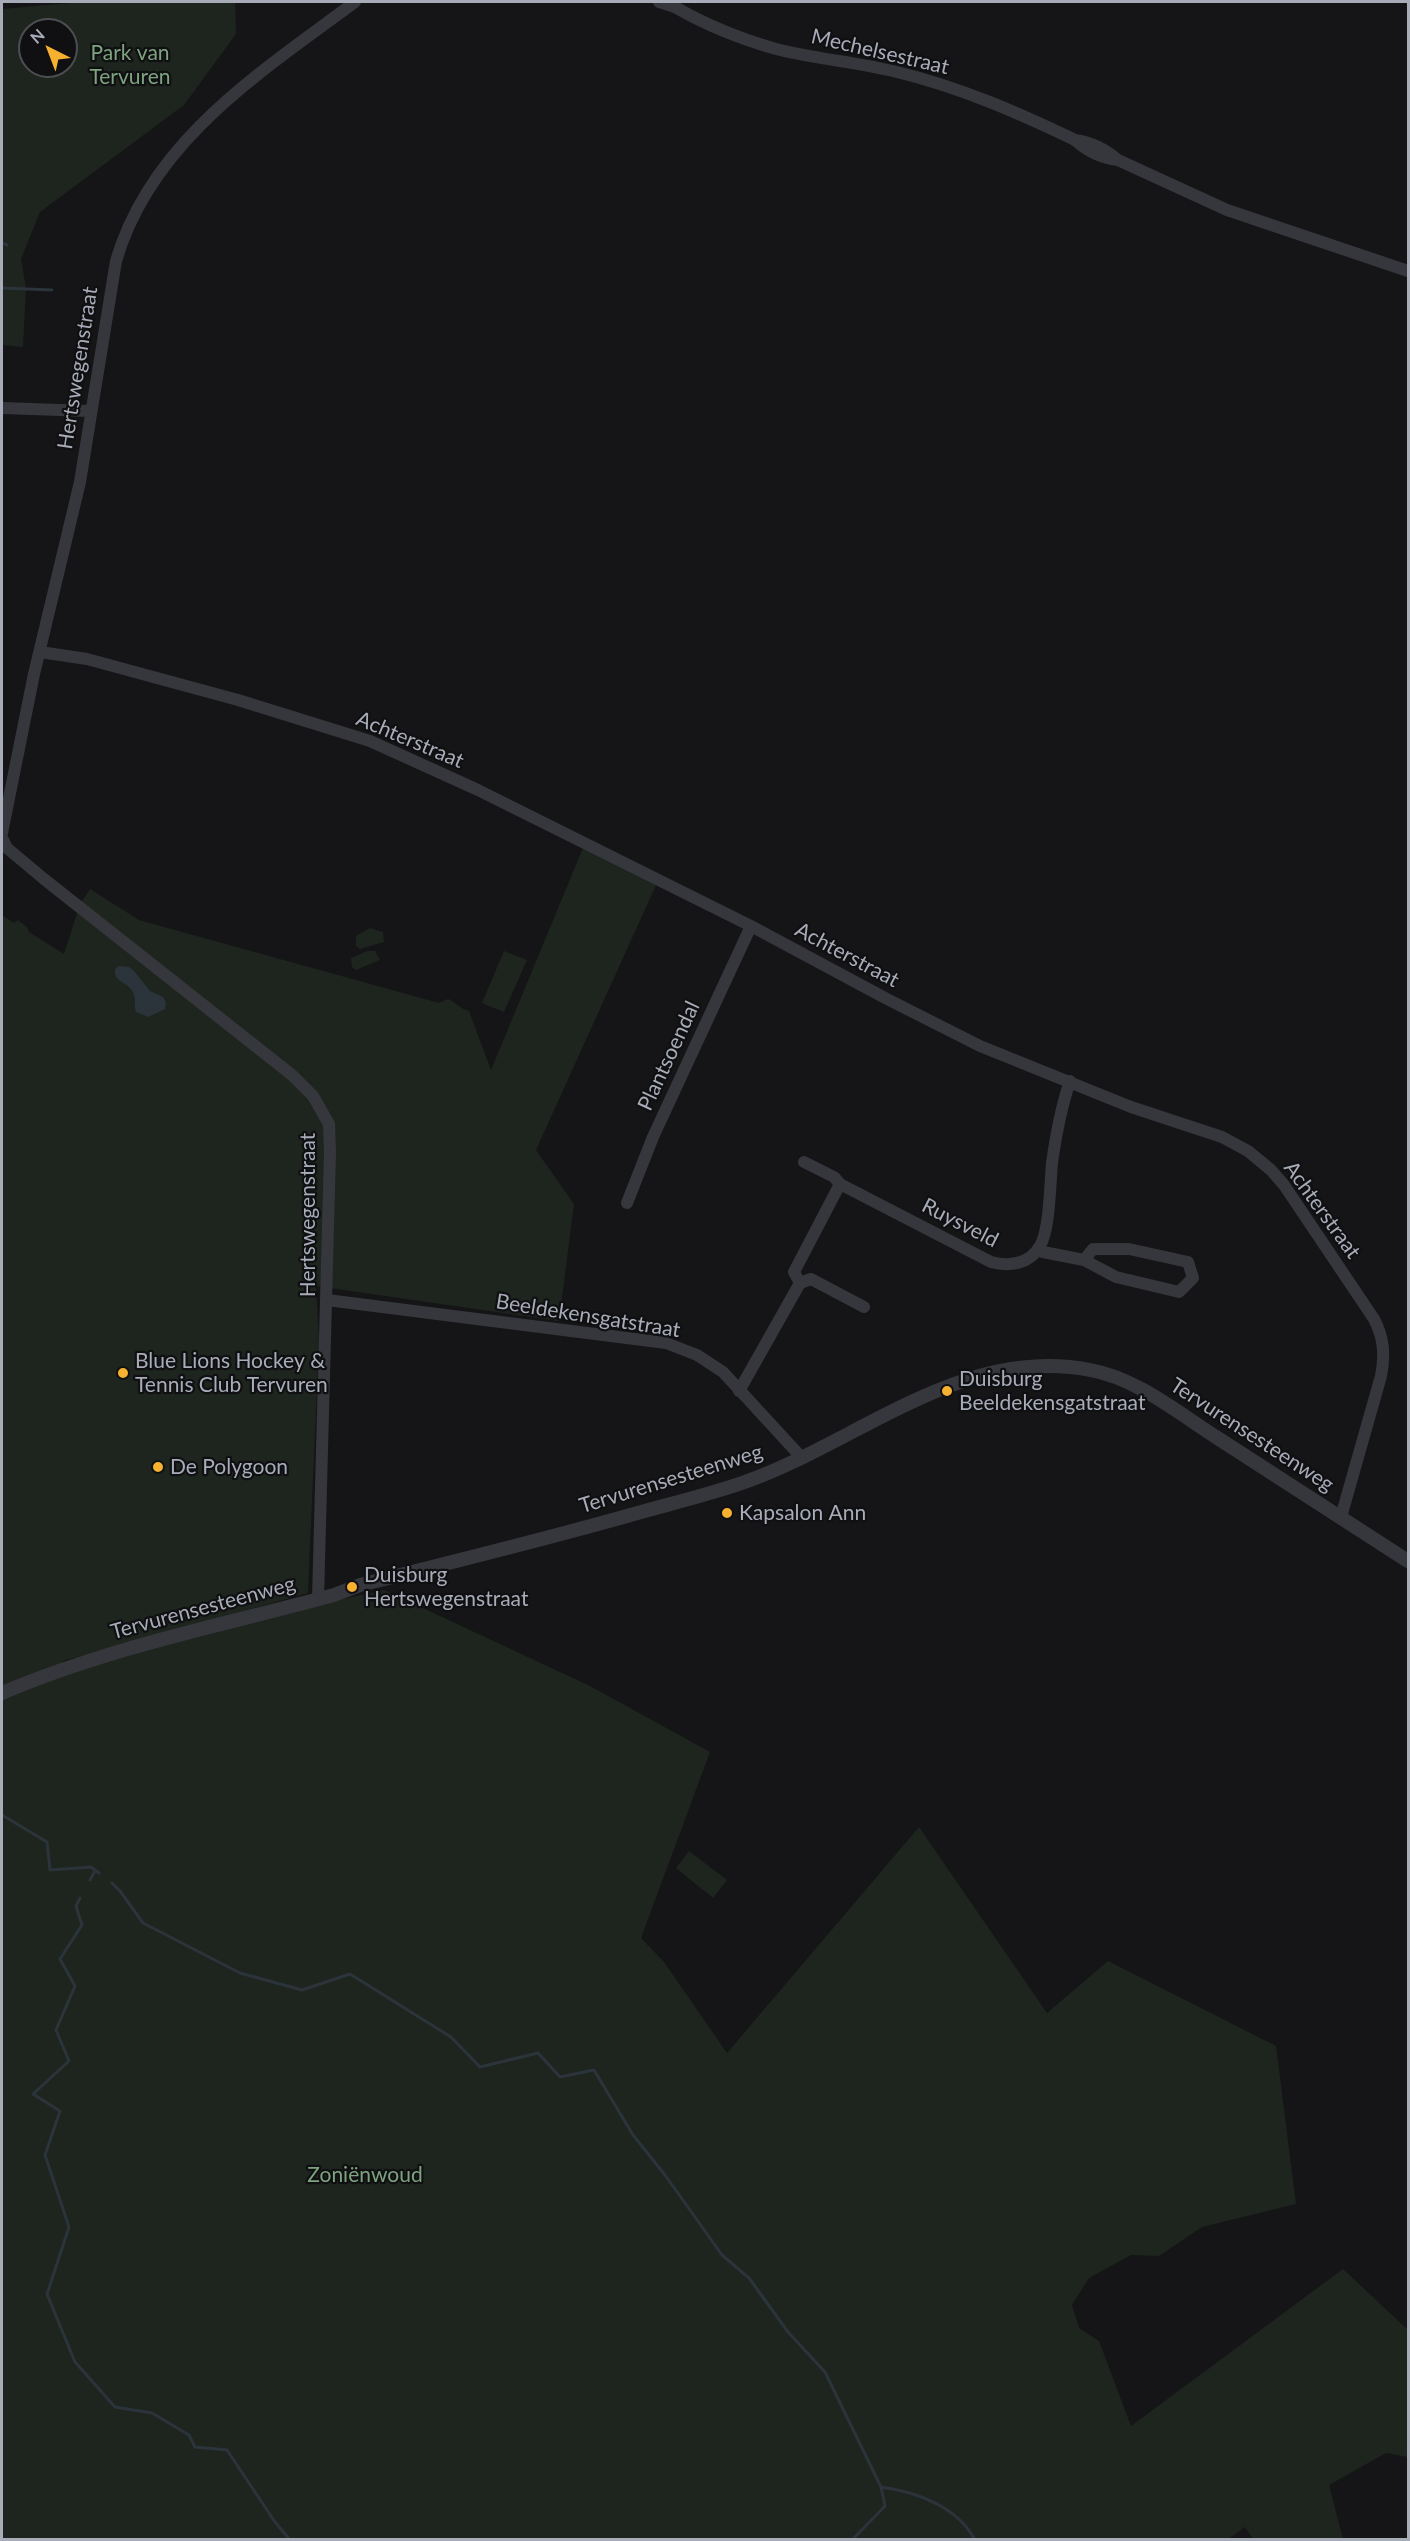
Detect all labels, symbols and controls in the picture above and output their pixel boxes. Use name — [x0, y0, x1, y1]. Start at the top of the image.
north arrow — [18, 18, 78, 78]
street label: Mechelsestraat — [809, 24, 951, 80]
text: N — [26, 25, 48, 47]
park label: Park van Tervuren — [89, 40, 171, 90]
street label: Hertswegenstraat — [53, 285, 103, 451]
street label: Achterstraat — [353, 706, 467, 774]
street label: Achterstraat — [791, 917, 903, 993]
street label: Plantsoendal — [633, 997, 705, 1115]
street label: Hertswegenstraat — [295, 1133, 321, 1297]
street label: Achterstraat — [1278, 1156, 1366, 1264]
street label: Ruysveld — [918, 1193, 1002, 1253]
street label: Beeldekensgatstraat — [494, 1289, 682, 1343]
place label: Blue Lions Hockey & Tennis Club Tervuren — [135, 1348, 328, 1398]
marker: Blue Lions Hockey & Tennis Club Tervuren — [116, 1366, 130, 1380]
place label: Duisburg Beeldekensgatstraat — [959, 1366, 1145, 1416]
street label: Tervurensesteenweg — [1165, 1373, 1339, 1497]
marker: Duisburg Beeldekensgatstraat — [940, 1384, 954, 1398]
street label: Tervurensesteenweg — [576, 1439, 766, 1519]
place label: De Polygoon — [170, 1454, 288, 1480]
marker: De Polygoon — [151, 1460, 165, 1474]
place label: Kapsalon Ann — [739, 1500, 866, 1526]
marker: Kapsalon Ann — [720, 1506, 734, 1520]
place label: Duisburg Hertswegenstraat — [364, 1562, 528, 1612]
street label: Tervurensesteenweg — [108, 1571, 298, 1645]
marker: Duisburg Hertswegenstraat — [345, 1580, 359, 1594]
park label: Zoniënwoud — [307, 2162, 423, 2188]

